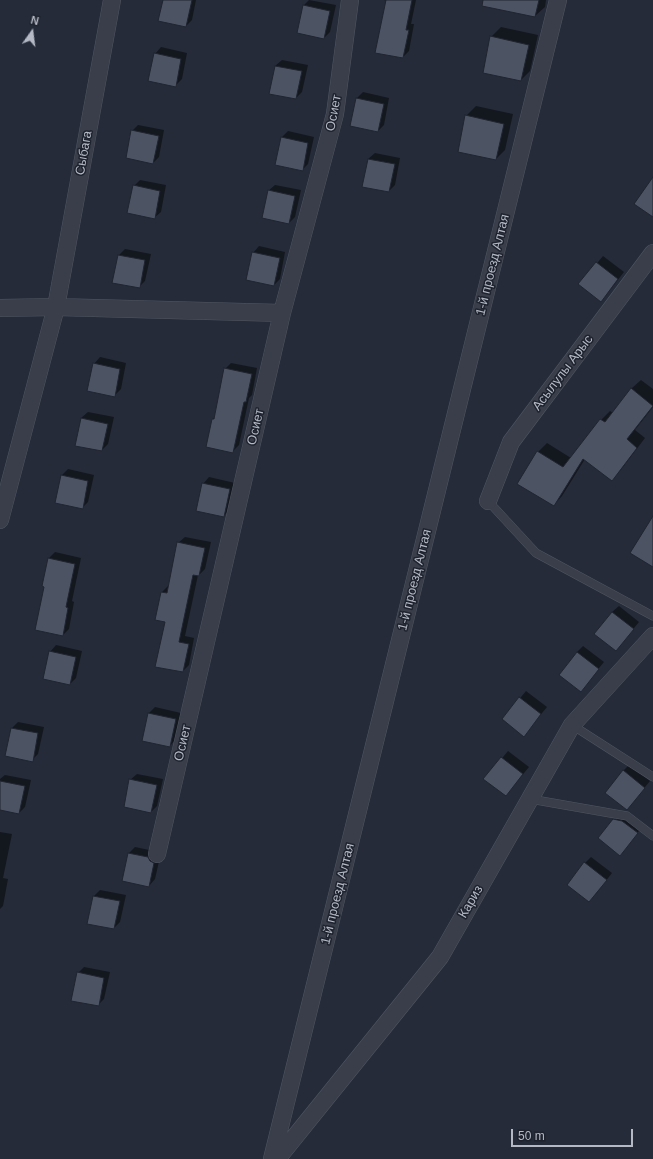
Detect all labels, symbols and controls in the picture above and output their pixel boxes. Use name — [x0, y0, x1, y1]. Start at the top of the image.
north arrow — [12, 12, 52, 52]
text: N — [30, 14, 40, 27]
street label: Осиет — [323, 94, 345, 132]
street label: Сыбага — [72, 130, 96, 176]
street label: 1-й проезд Алтая — [473, 213, 513, 317]
street label: Асылулы Арыс — [530, 332, 596, 414]
street label: Осиет — [244, 407, 268, 447]
street label: 1-й проезд Алтая — [395, 528, 435, 632]
street label: Осиет — [171, 723, 195, 763]
street label: 1-й проезд Алтая — [318, 842, 358, 946]
street label: Кариз — [455, 883, 487, 921]
scale bar — [513, 1121, 635, 1147]
text: 50 m — [518, 1129, 545, 1143]

